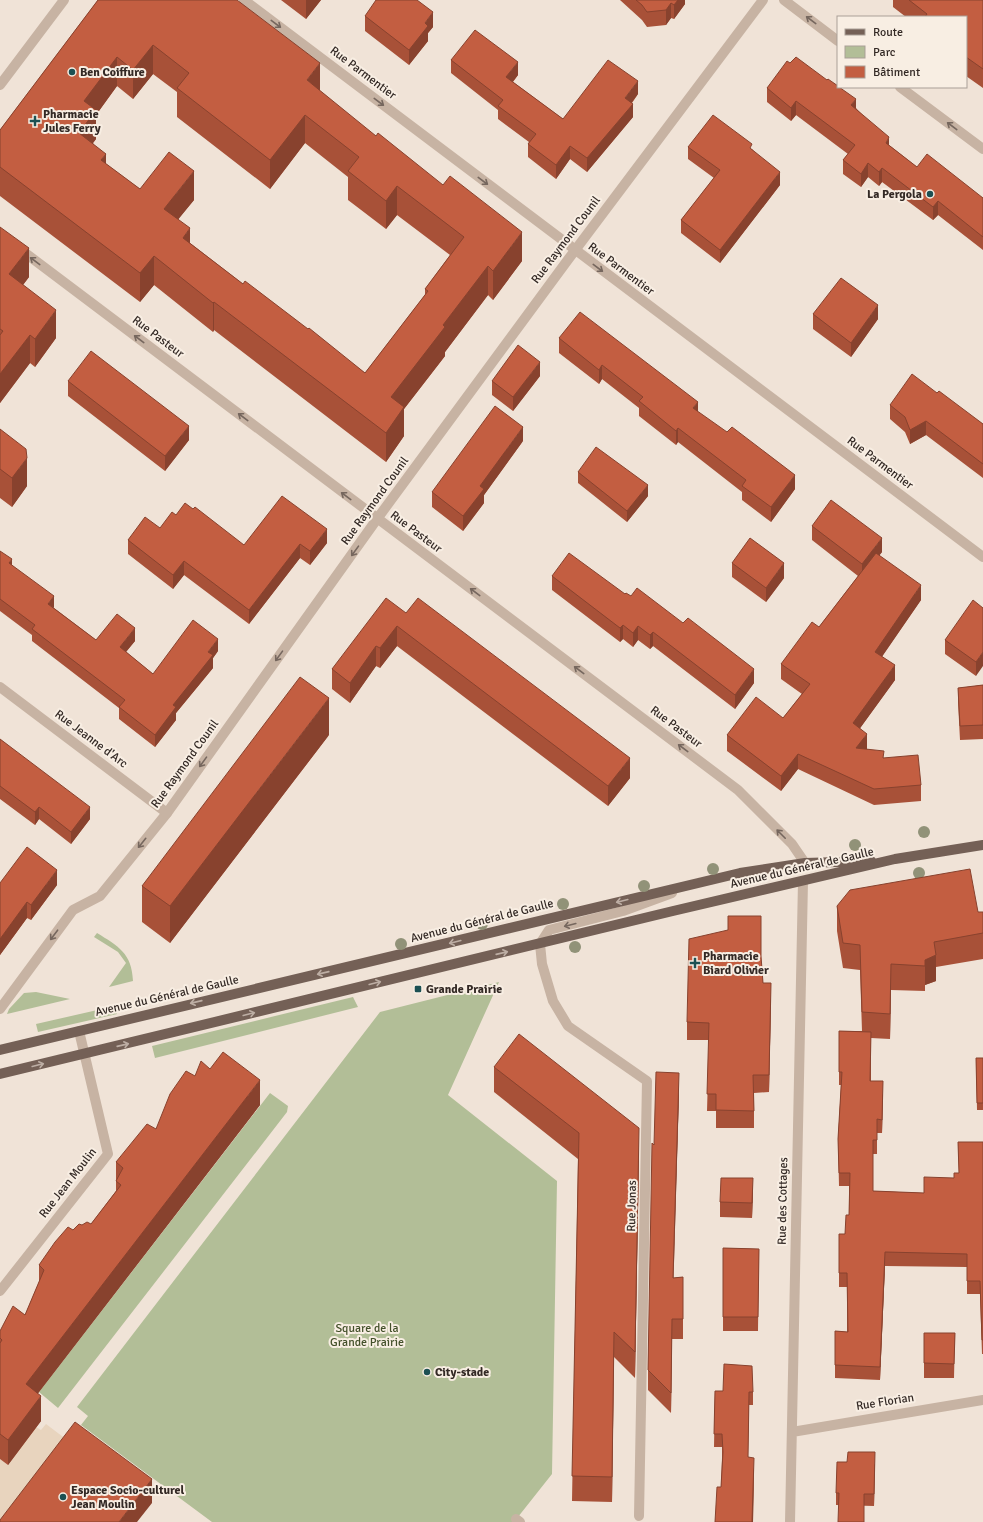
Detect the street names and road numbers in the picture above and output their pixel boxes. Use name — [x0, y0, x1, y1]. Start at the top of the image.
street label: Rue Parmentier — [327, 43, 400, 103]
street label: Rue Raymond Counil — [528, 193, 604, 287]
street label: Rue Parmentier — [585, 239, 658, 299]
street label: Rue Pasteur — [129, 313, 187, 362]
street label: Rue Parmentier — [844, 433, 917, 493]
street label: Rue Raymond Counil — [338, 454, 412, 548]
street label: Rue Pasteur — [387, 508, 445, 557]
street label: Rue Pasteur — [647, 703, 705, 752]
street label: Rue Jeanne d'Arc — [52, 707, 131, 771]
street label: Rue Raymond Counil — [148, 717, 222, 811]
street label: Avenue du Général de Gaulle — [729, 844, 875, 892]
street label: Avenue du Général de Gaulle — [409, 896, 555, 946]
street label: Avenue du Général de Gaulle — [94, 972, 240, 1020]
street label: Rue Jean Moulin — [36, 1145, 100, 1221]
street label: Rue des Cottages — [775, 1157, 791, 1245]
street label: Rue Jonas — [624, 1180, 640, 1232]
street label: Rue Florian — [855, 1390, 915, 1414]

